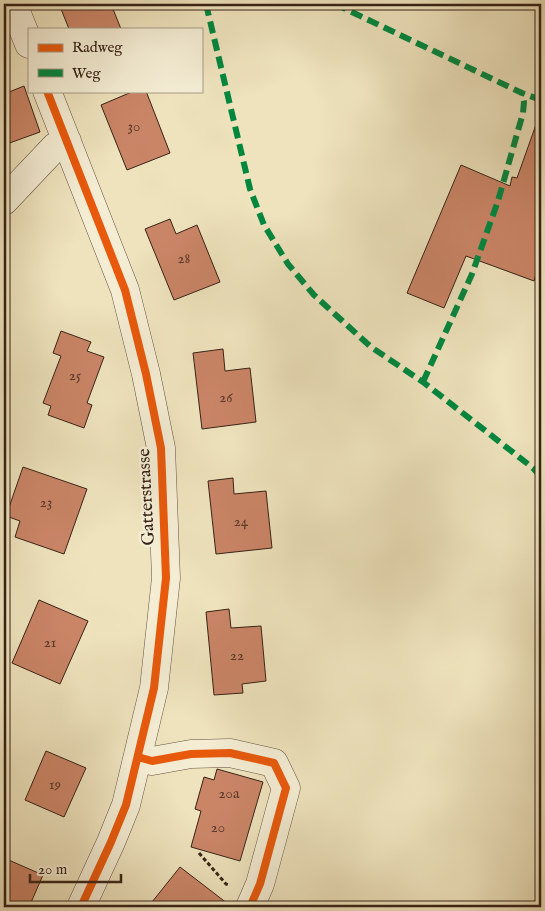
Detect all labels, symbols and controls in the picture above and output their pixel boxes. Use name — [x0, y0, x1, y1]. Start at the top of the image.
legend — [28, 28, 202, 92]
text: Radweg — [72, 38, 123, 57]
text: Weg — [72, 64, 101, 83]
house number: 30 — [128, 117, 140, 136]
house number: 28 — [178, 249, 191, 268]
house number: 25 — [69, 366, 82, 385]
house number: 26 — [219, 388, 233, 407]
street label: Gatterstrasse — [133, 448, 161, 546]
house number: 23 — [40, 493, 52, 512]
house number: 24 — [234, 512, 249, 531]
house number: 21 — [44, 633, 56, 652]
house number: 22 — [230, 646, 244, 665]
house number: 19 — [49, 775, 61, 794]
house number: 20a — [219, 784, 240, 803]
house number: 20 — [211, 818, 225, 837]
scale bar — [30, 851, 121, 883]
text: 20 m — [38, 860, 68, 879]

